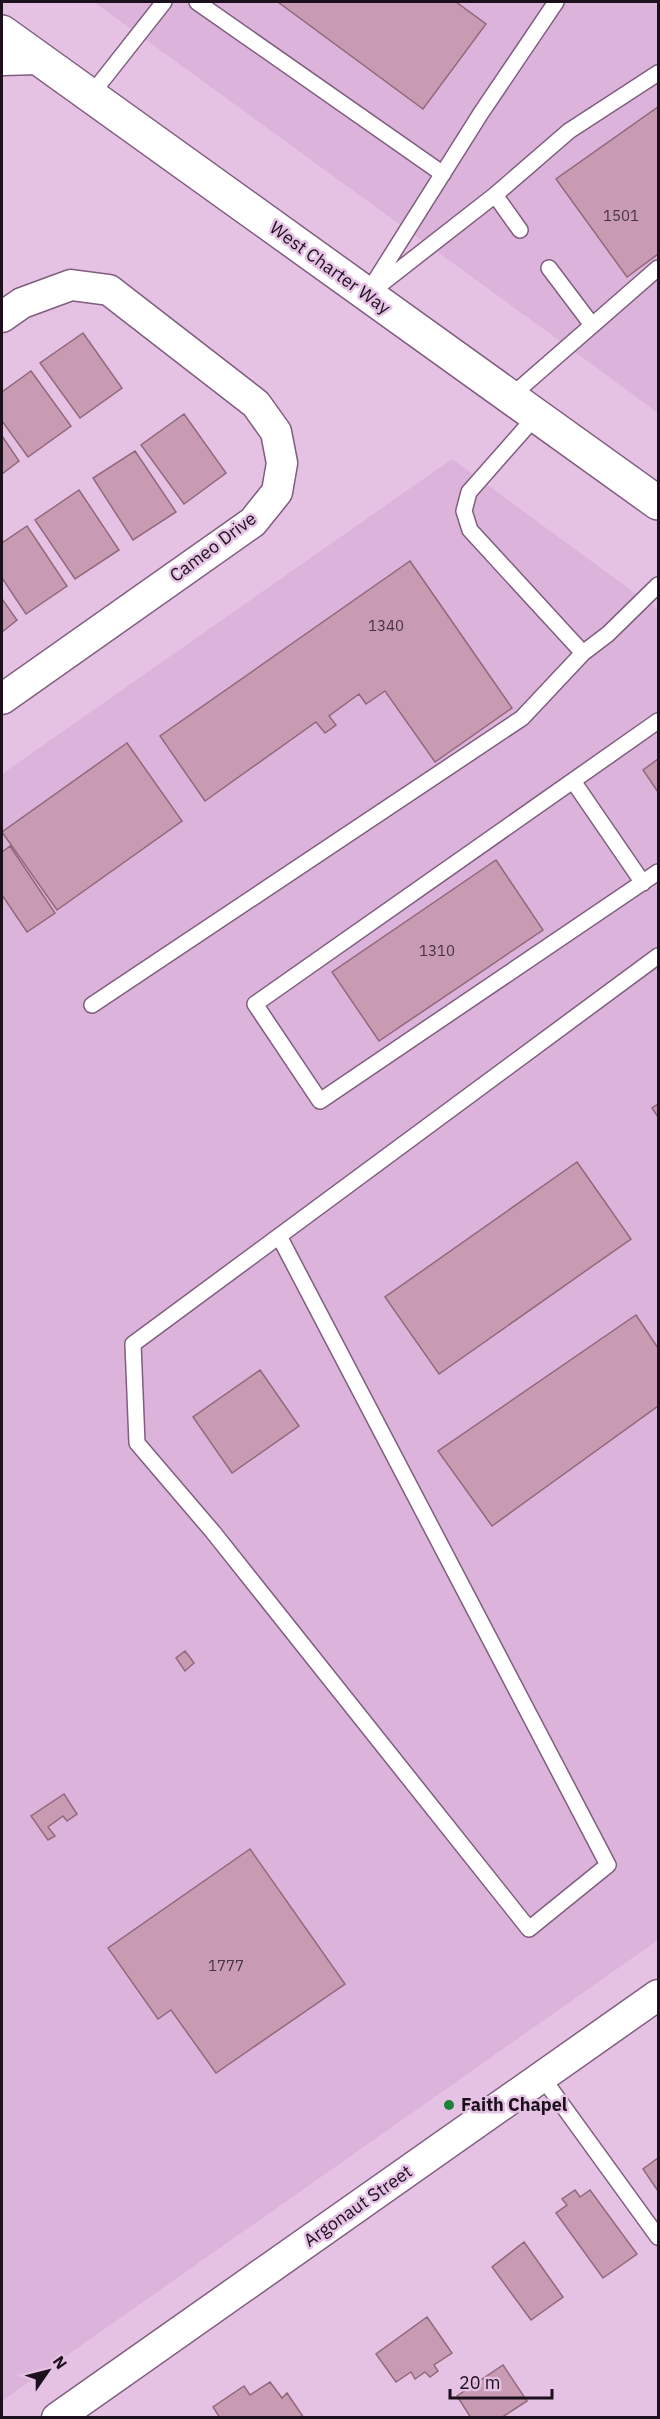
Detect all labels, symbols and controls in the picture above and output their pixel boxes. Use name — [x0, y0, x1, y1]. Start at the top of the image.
house number: 1501 — [603, 206, 639, 225]
street label: West Charter Way — [265, 216, 395, 319]
street label: Cameo Drive — [165, 507, 261, 587]
house number: 1340 — [368, 616, 404, 635]
house number: 1310 — [419, 941, 455, 960]
house number: 1777 — [208, 1956, 244, 1975]
place label: Faith Chapel — [461, 2093, 568, 2116]
marker: Faith Chapel — [442, 2098, 456, 2112]
street label: Argonaut Street — [299, 2160, 416, 2251]
north arrow — [18, 2341, 78, 2401]
text: N — [49, 2352, 72, 2373]
scale bar — [450, 2362, 552, 2400]
text: 20 m — [459, 2371, 501, 2394]

